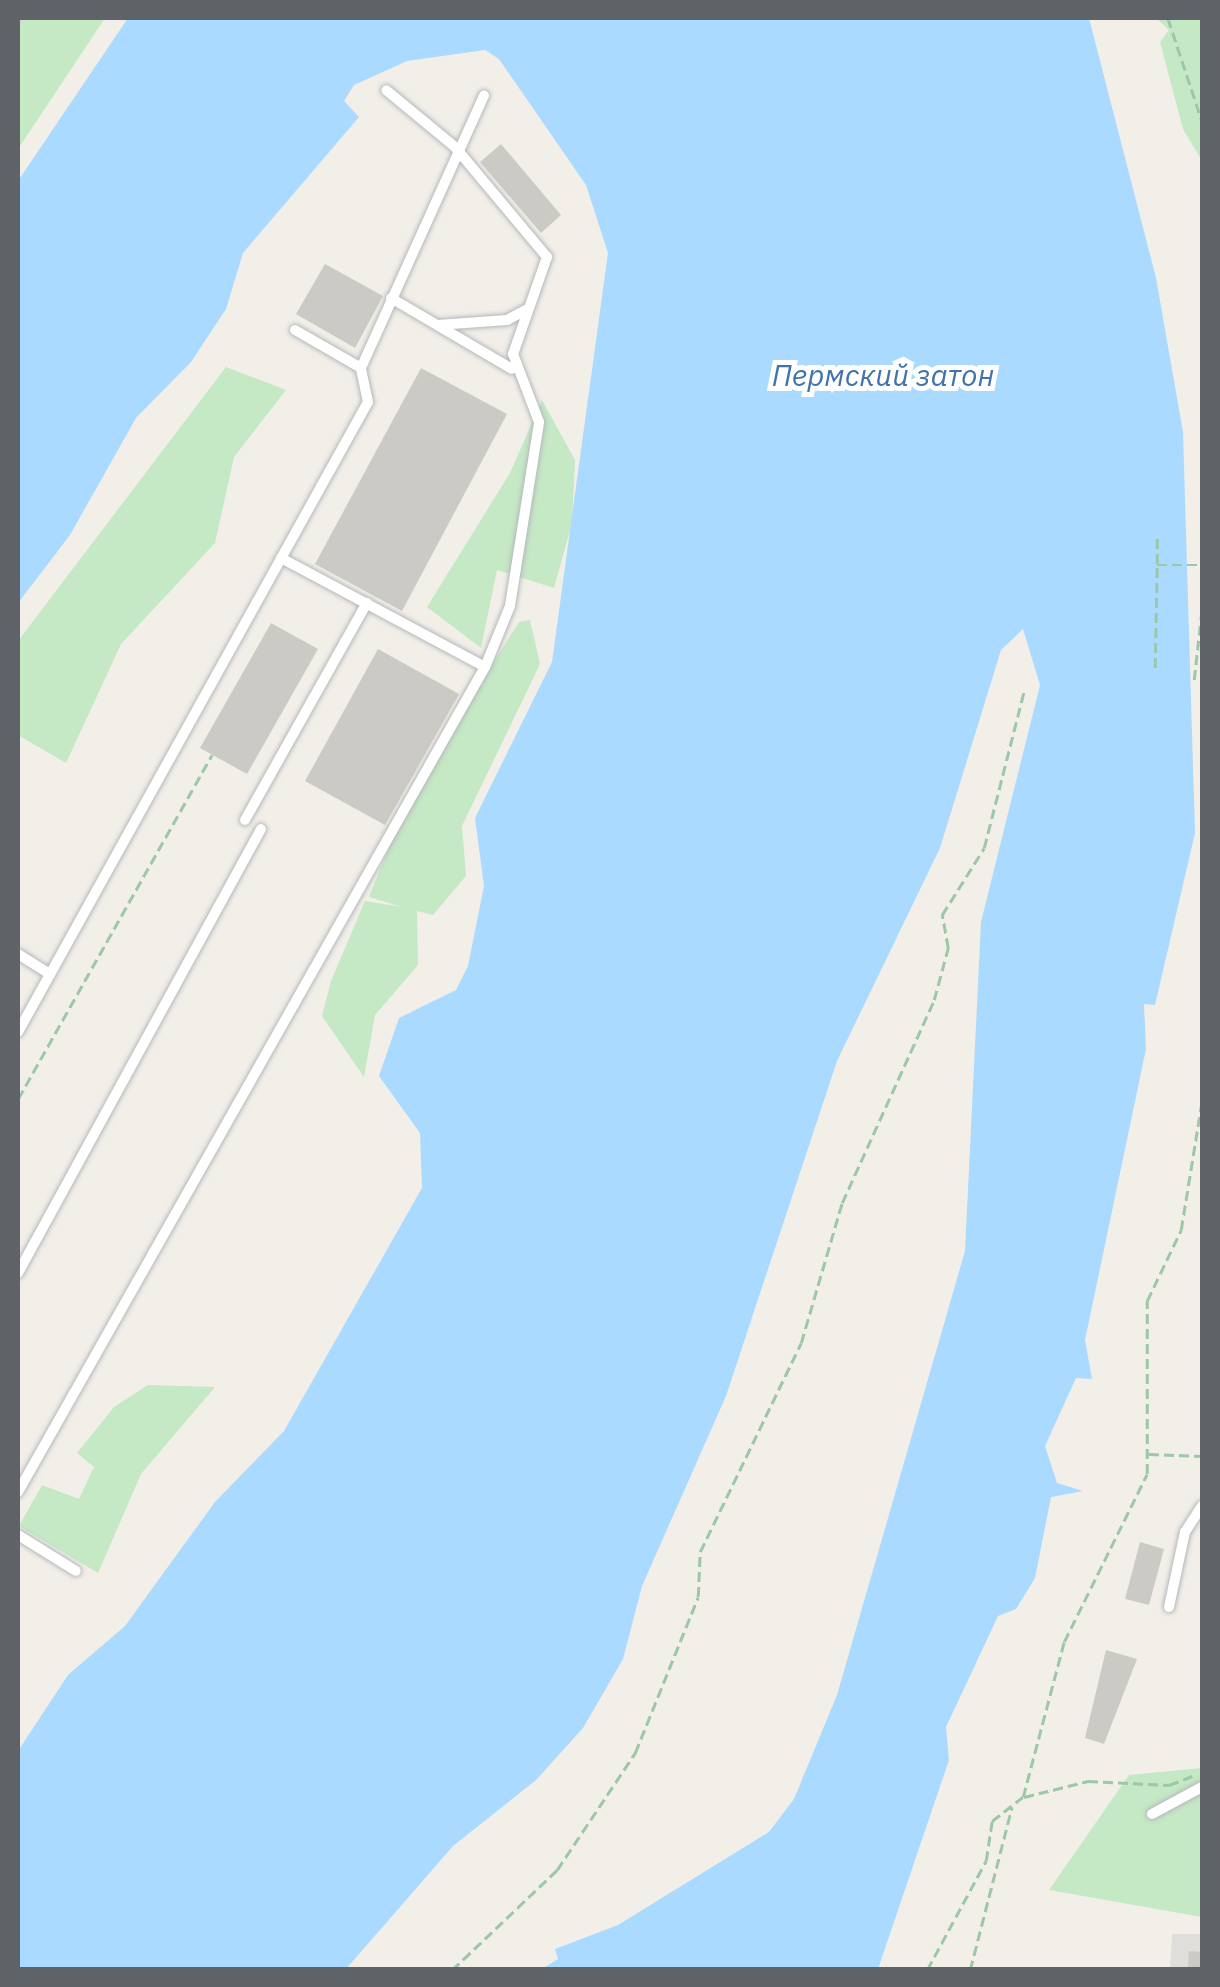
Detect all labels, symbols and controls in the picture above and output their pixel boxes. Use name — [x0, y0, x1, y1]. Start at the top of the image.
water label: Пермский затон — [772, 357, 994, 393]

